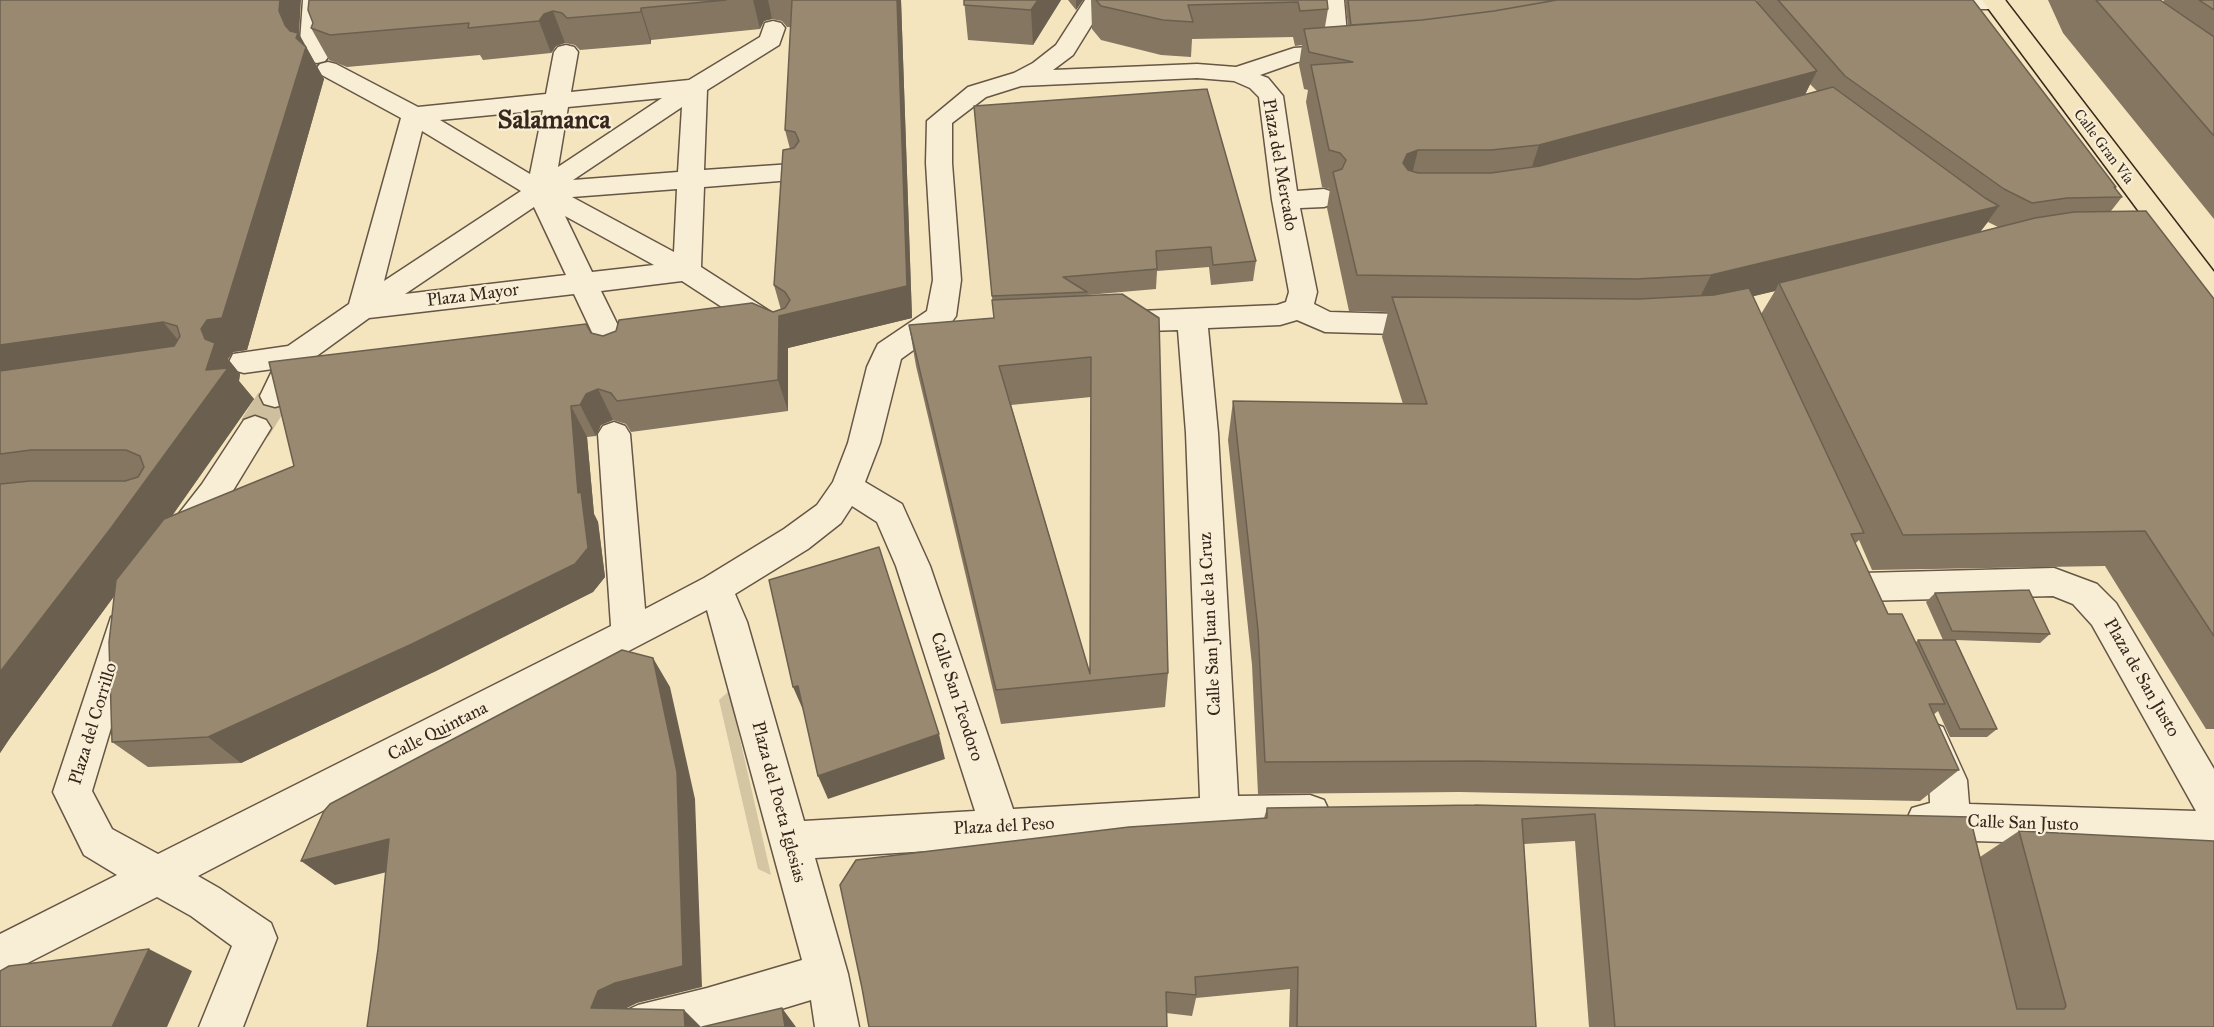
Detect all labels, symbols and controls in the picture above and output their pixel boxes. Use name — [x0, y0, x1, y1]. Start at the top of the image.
street label: Plaza del Mercado — [1257, 97, 1301, 233]
district label: Salamanca — [498, 106, 610, 138]
street label: Calle Gran Vía — [2069, 106, 2137, 188]
street label: Plaza Mayor — [426, 280, 520, 312]
street label: Calle San Juan de la Cruz — [1195, 532, 1227, 716]
street label: Plaza de San Justo — [2098, 615, 2184, 741]
street label: Calle San Teodoro — [925, 630, 987, 764]
street label: Plaza del Corrillo — [65, 660, 123, 788]
street label: Calle Quintana — [384, 698, 492, 766]
street label: Plaza del Poeta Iglesias — [746, 719, 810, 885]
street label: Calle San Justo — [1967, 811, 2079, 837]
street label: Plaza del Peso — [953, 814, 1055, 840]

